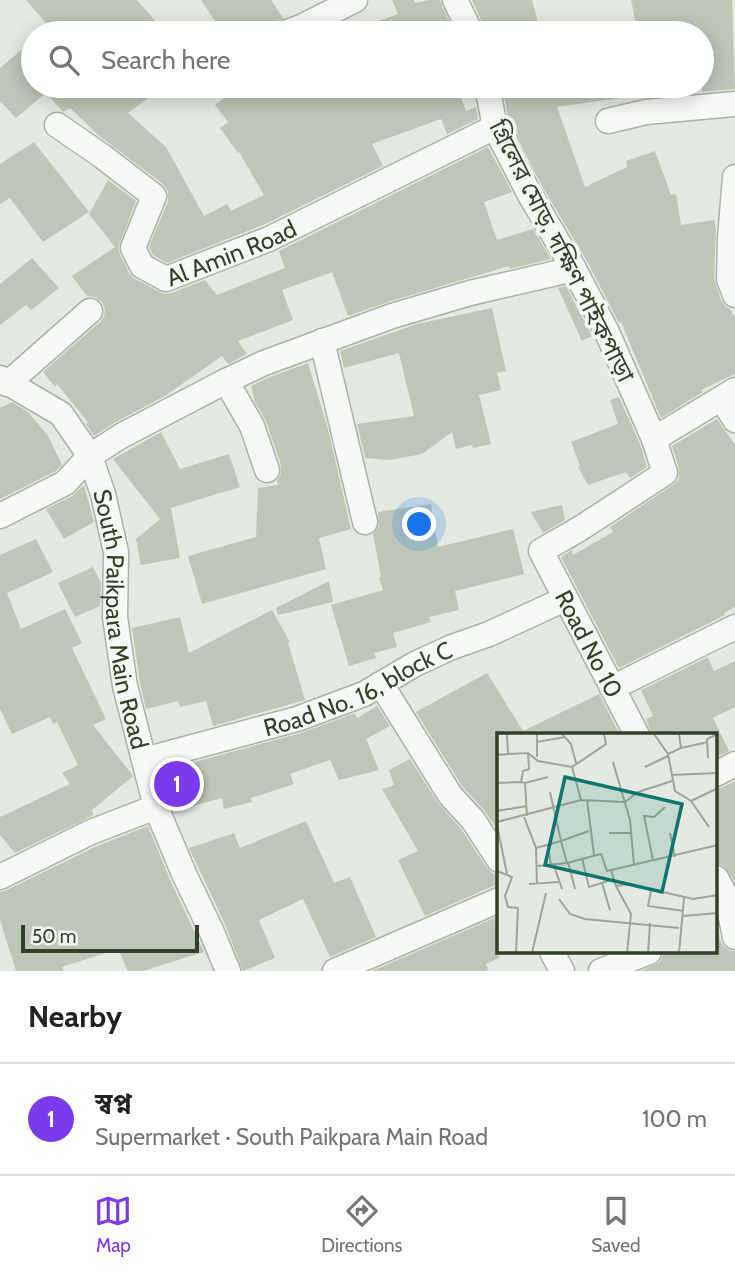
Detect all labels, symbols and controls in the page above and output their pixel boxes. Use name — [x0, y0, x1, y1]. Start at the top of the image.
search box — [21, 21, 714, 98]
icon: search — [45, 41, 83, 79]
text: Search here — [101, 44, 230, 76]
street label: গ্রিলের মোড়, দক্ষিণ পাইকপাড়া — [483, 114, 641, 387]
street label: Al Amin Road — [162, 213, 301, 292]
street label: South Paikpara Main Road — [88, 486, 155, 752]
your location — [402, 507, 436, 541]
street label: Road No 10 — [549, 585, 629, 702]
street label: Road No. 16, block C — [260, 635, 456, 742]
inset map — [497, 733, 718, 954]
pin: 1 — [154, 758, 200, 810]
scale bar — [21, 922, 200, 954]
text: 50 m — [32, 925, 76, 948]
text: Nearby — [28, 998, 122, 1035]
text: স্বপ্ন — [95, 1087, 132, 1119]
text: 1 — [47, 1105, 55, 1133]
text: 100 m — [642, 1105, 707, 1133]
text: Supermarket · South Paikpara Main Road — [95, 1123, 488, 1151]
tab: Map — [94, 1192, 132, 1257]
tab: Directions — [321, 1192, 402, 1257]
tab: Saved — [591, 1192, 641, 1257]

